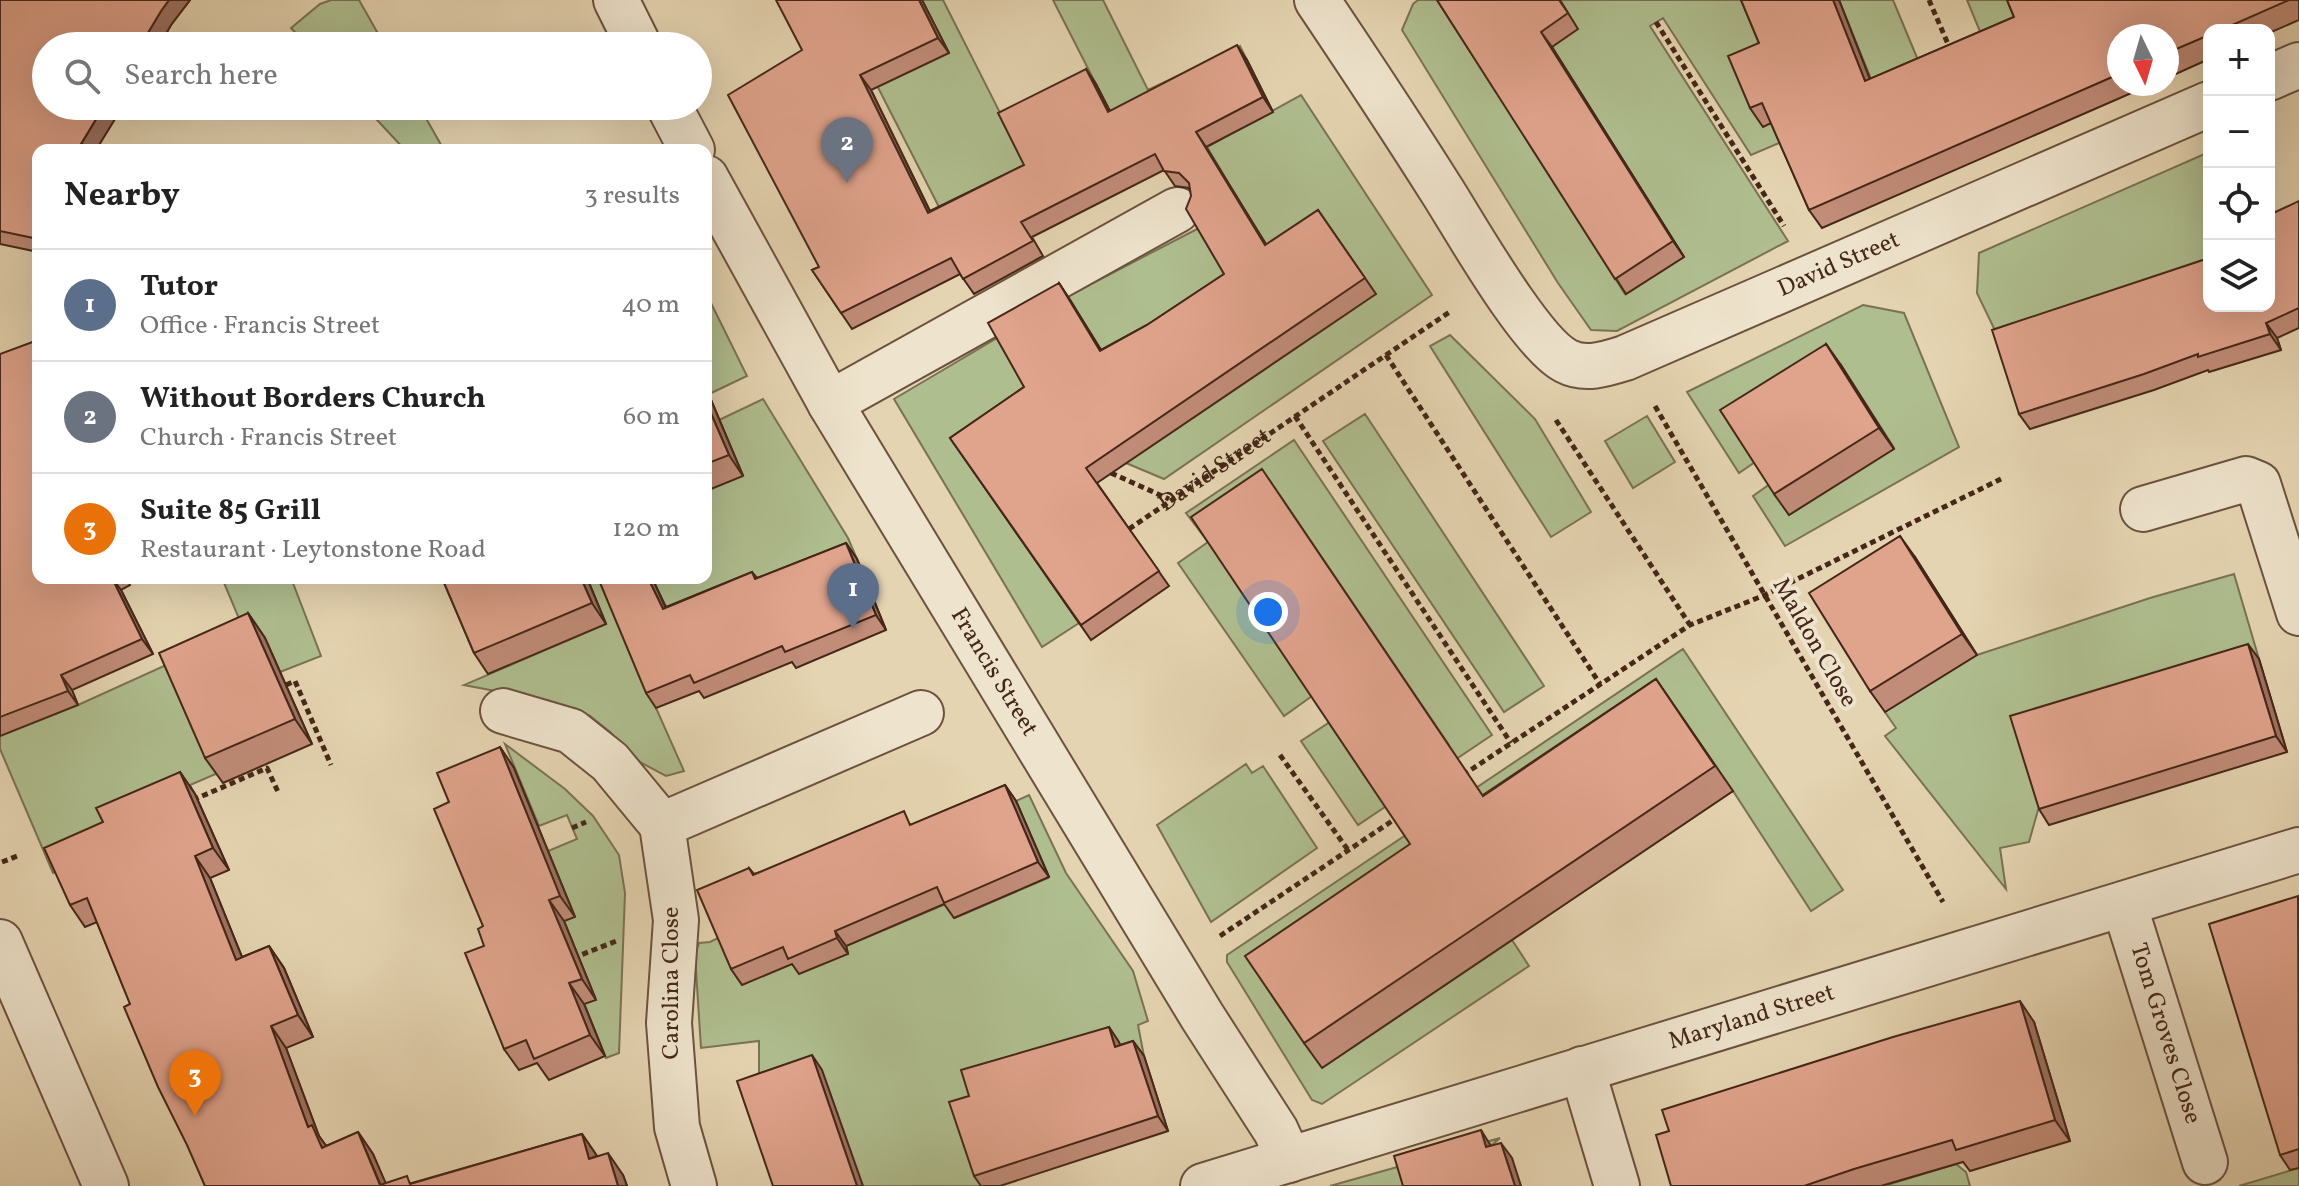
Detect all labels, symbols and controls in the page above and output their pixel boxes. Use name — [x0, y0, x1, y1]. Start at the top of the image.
north arrow — [2107, 24, 2179, 96]
map controls — [2203, 24, 2275, 312]
button: + — [2203, 24, 2275, 96]
search box — [32, 32, 712, 120]
icon: search — [60, 54, 104, 98]
text: Search here — [124, 55, 278, 97]
button: − — [2203, 96, 2275, 168]
pin: 2 — [821, 117, 873, 183]
button: locate — [2203, 168, 2275, 240]
text: Nearby — [64, 173, 180, 220]
text: 3 results — [584, 178, 680, 214]
street label: David Street — [1773, 223, 1905, 306]
button: layers — [2203, 240, 2275, 312]
text: Tutor — [140, 266, 218, 308]
text: 1 — [85, 287, 95, 323]
text: 40 m — [621, 287, 680, 323]
text: Office · Francis Street — [140, 308, 380, 344]
text: Without Borders Church — [140, 378, 486, 420]
text: 2 — [83, 399, 97, 435]
text: 60 m — [623, 399, 680, 435]
text: Church · Francis Street — [140, 420, 397, 456]
street label: David Street — [1152, 420, 1278, 521]
text: Suite 85 Grill — [140, 490, 321, 532]
text: 3 — [83, 511, 97, 547]
text: 120 m — [612, 511, 680, 547]
text: Restaurant · Leytonstone Road — [140, 532, 486, 568]
pin: 1 — [827, 563, 879, 629]
street label: Maldon Close — [1763, 572, 1865, 714]
your location — [1248, 592, 1288, 632]
street label: Francis Street — [941, 602, 1046, 743]
street label: Carolina Close — [655, 907, 689, 1059]
street label: Tom Groves Close — [2120, 939, 2209, 1128]
street label: Maryland Street — [1665, 976, 1839, 1059]
pin: 3 — [169, 1050, 221, 1116]

